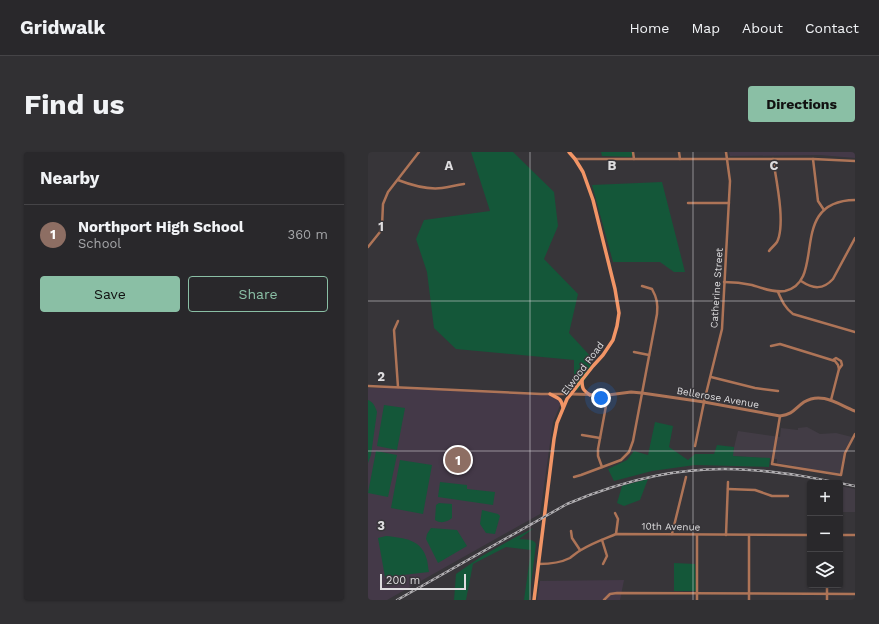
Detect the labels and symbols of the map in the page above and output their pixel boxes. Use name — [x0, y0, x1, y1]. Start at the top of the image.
text: A — [445, 158, 454, 173]
text: B — [608, 158, 617, 173]
text: C — [770, 158, 779, 173]
text: 1 — [378, 219, 384, 234]
street label: Catherine Street — [708, 247, 725, 329]
street label: Elwood Road — [559, 340, 606, 397]
text: 2 — [377, 369, 385, 384]
street label: Bellerose Avenue — [676, 385, 760, 410]
your location — [591, 388, 611, 408]
pin: 1 — [445, 445, 471, 475]
text: 3 — [377, 518, 385, 533]
street label: 10th Avenue — [641, 520, 701, 533]
scale bar — [380, 572, 466, 591]

